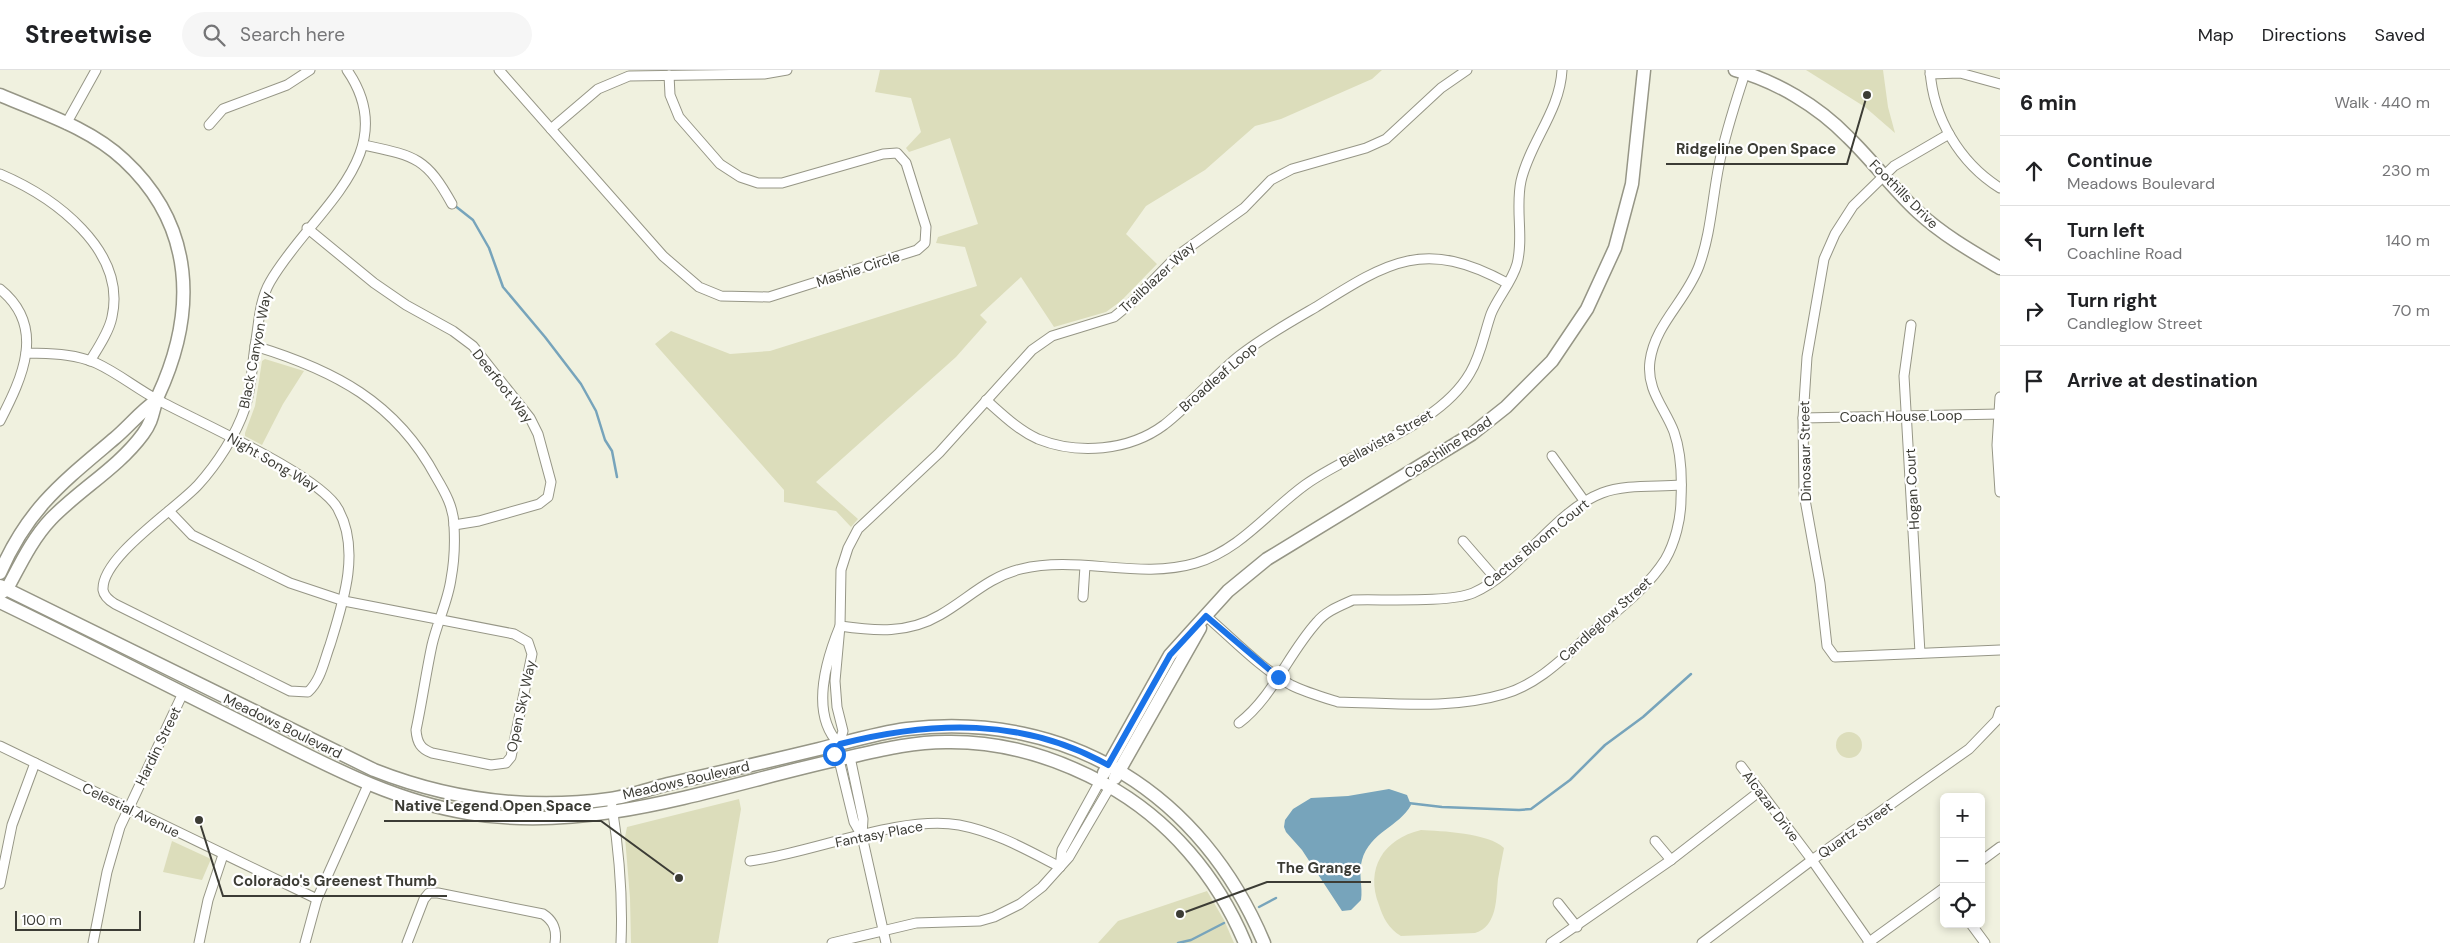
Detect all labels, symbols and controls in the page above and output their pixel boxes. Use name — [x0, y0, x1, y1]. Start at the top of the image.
search box — [182, 12, 532, 57]
text: Streetwise — [25, 19, 152, 50]
icon: search — [200, 21, 228, 49]
text: Search here — [240, 22, 345, 47]
text: Map — [2198, 23, 2234, 47]
text: Directions — [2262, 23, 2347, 47]
text: Saved — [2375, 23, 2425, 47]
text: 6 min — [2020, 89, 2077, 117]
text: Walk · 440 m — [2334, 92, 2430, 113]
callout: Ridgeline Open Space — [1666, 134, 1847, 164]
text: Ridgeline Open Space — [1676, 139, 1836, 159]
text: Continue — [2067, 148, 2153, 173]
street label: Foothills Drive — [1866, 156, 1942, 232]
icon: ahead — [2020, 157, 2048, 185]
text: 230 m — [2382, 160, 2430, 181]
text: Meadows Boulevard — [2067, 173, 2215, 194]
text: Turn left — [2067, 218, 2145, 243]
icon: left — [2020, 227, 2048, 255]
text: 140 m — [2386, 230, 2430, 251]
street label: Trailblazer Way — [1115, 237, 1199, 317]
text: Coachline Road — [2067, 243, 2182, 264]
street label: Mashie Circle — [814, 247, 902, 291]
text: Turn right — [2067, 288, 2157, 313]
street label: Black Canyon Way — [235, 290, 275, 410]
icon: right — [2020, 297, 2048, 325]
text: 70 m — [2392, 300, 2430, 321]
text: Candleglow Street — [2067, 313, 2203, 334]
street label: Broadleaf Loop — [1175, 338, 1261, 416]
street label: Deerfoot Way — [469, 345, 538, 427]
icon: arrive — [2020, 367, 2048, 395]
text: Arrive at destination — [2067, 368, 2258, 393]
street label: Dinosaur Street — [1795, 401, 1815, 501]
street label: Bellavista Street — [1336, 405, 1436, 471]
street label: Coach House Loop — [1839, 406, 1963, 426]
street label: Coachline Road — [1401, 412, 1495, 482]
street label: Night Song Way — [224, 429, 322, 495]
street label: Hogan Court — [1901, 448, 1923, 530]
street label: Cactus Bloom Court — [1479, 495, 1593, 591]
street label: Candleglow Street — [1555, 573, 1655, 665]
street label: Open Sky Way — [502, 658, 540, 754]
route end — [1267, 666, 1290, 689]
street label: Meadows Boulevard — [221, 690, 345, 762]
street label: Hardin Street — [131, 704, 185, 788]
route start — [823, 743, 846, 766]
street label: Meadows Boulevard — [621, 757, 751, 803]
street label: Alcazar Drive — [1738, 767, 1804, 845]
street label: Celestial Avenue — [79, 779, 183, 841]
callout: Native Legend Open Space — [384, 791, 601, 821]
map controls — [1940, 793, 1985, 928]
button: + — [1940, 793, 1985, 838]
text: Native Legend Open Space — [394, 796, 592, 816]
street label: Quartz Street — [1814, 798, 1896, 862]
street label: Fantasy Place — [834, 817, 924, 851]
button: − — [1940, 838, 1985, 883]
callout: The Grange — [1267, 852, 1371, 882]
text: The Grange — [1277, 858, 1361, 878]
callout: Colorado's Greenest Thumb — [223, 866, 447, 896]
text: Colorado's Greenest Thumb — [233, 871, 437, 891]
button: locate — [1940, 883, 1985, 928]
scale bar — [15, 908, 141, 931]
text: 100 m — [22, 911, 62, 929]

